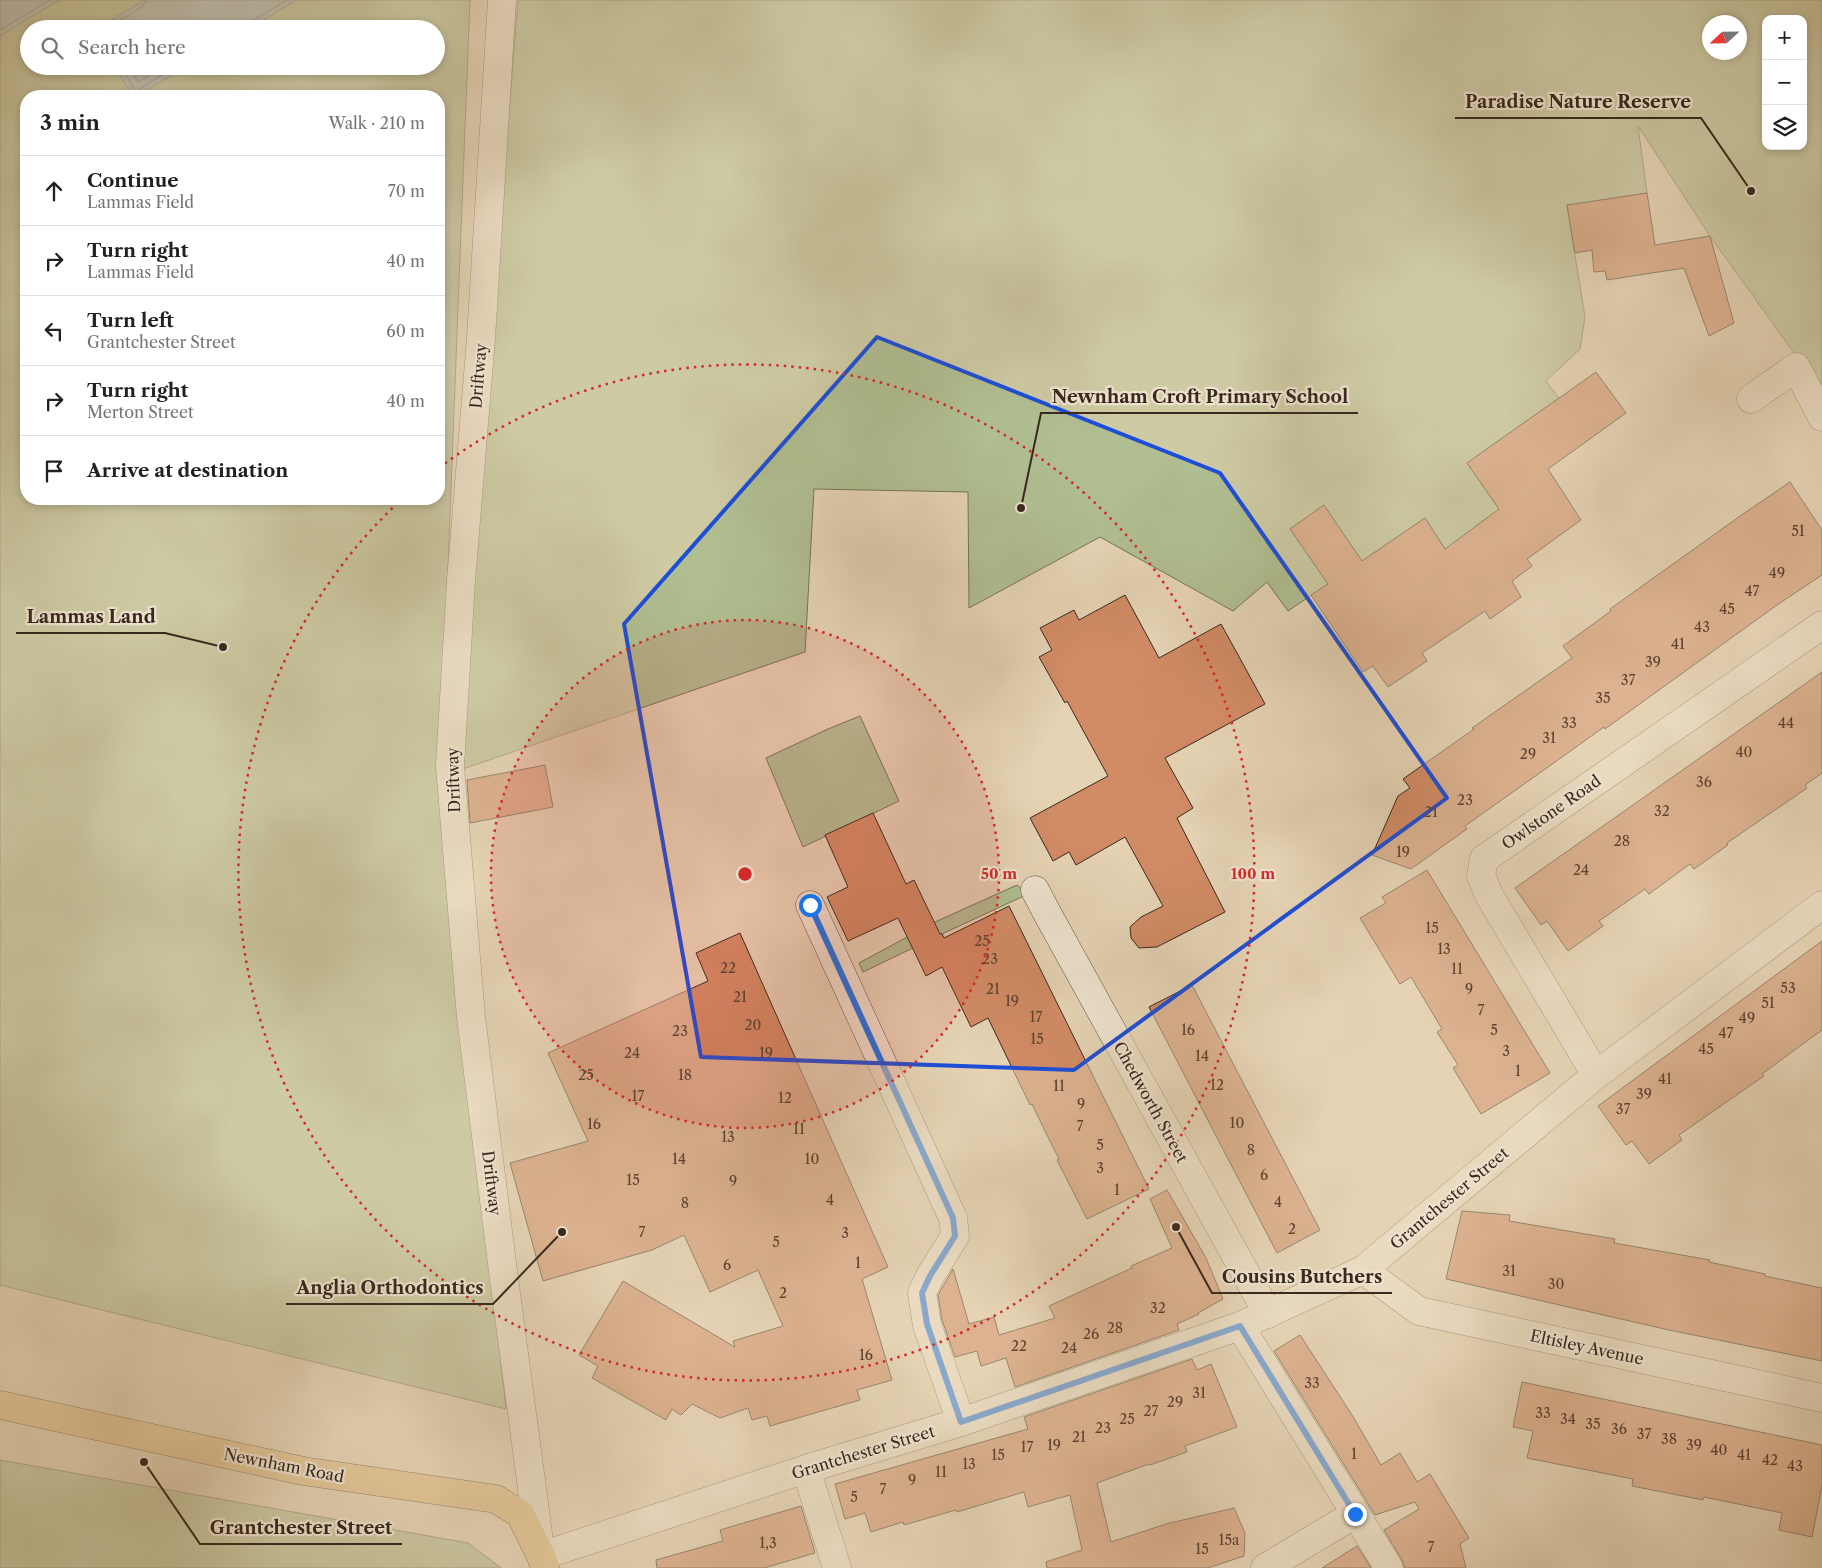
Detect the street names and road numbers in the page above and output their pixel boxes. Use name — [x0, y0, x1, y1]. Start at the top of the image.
street label: Driftway — [465, 341, 491, 409]
street label: Driftway — [442, 746, 464, 813]
street label: Owlstone Road — [1498, 770, 1605, 854]
street label: Chedworth Street — [1109, 1038, 1193, 1166]
street label: Grantchester Street — [1386, 1142, 1513, 1253]
street label: Driftway — [478, 1149, 506, 1218]
street label: Eltisley Avenue — [1528, 1325, 1646, 1369]
street label: Grantchester Street — [789, 1421, 937, 1483]
street label: Newnham Road — [222, 1444, 346, 1487]

